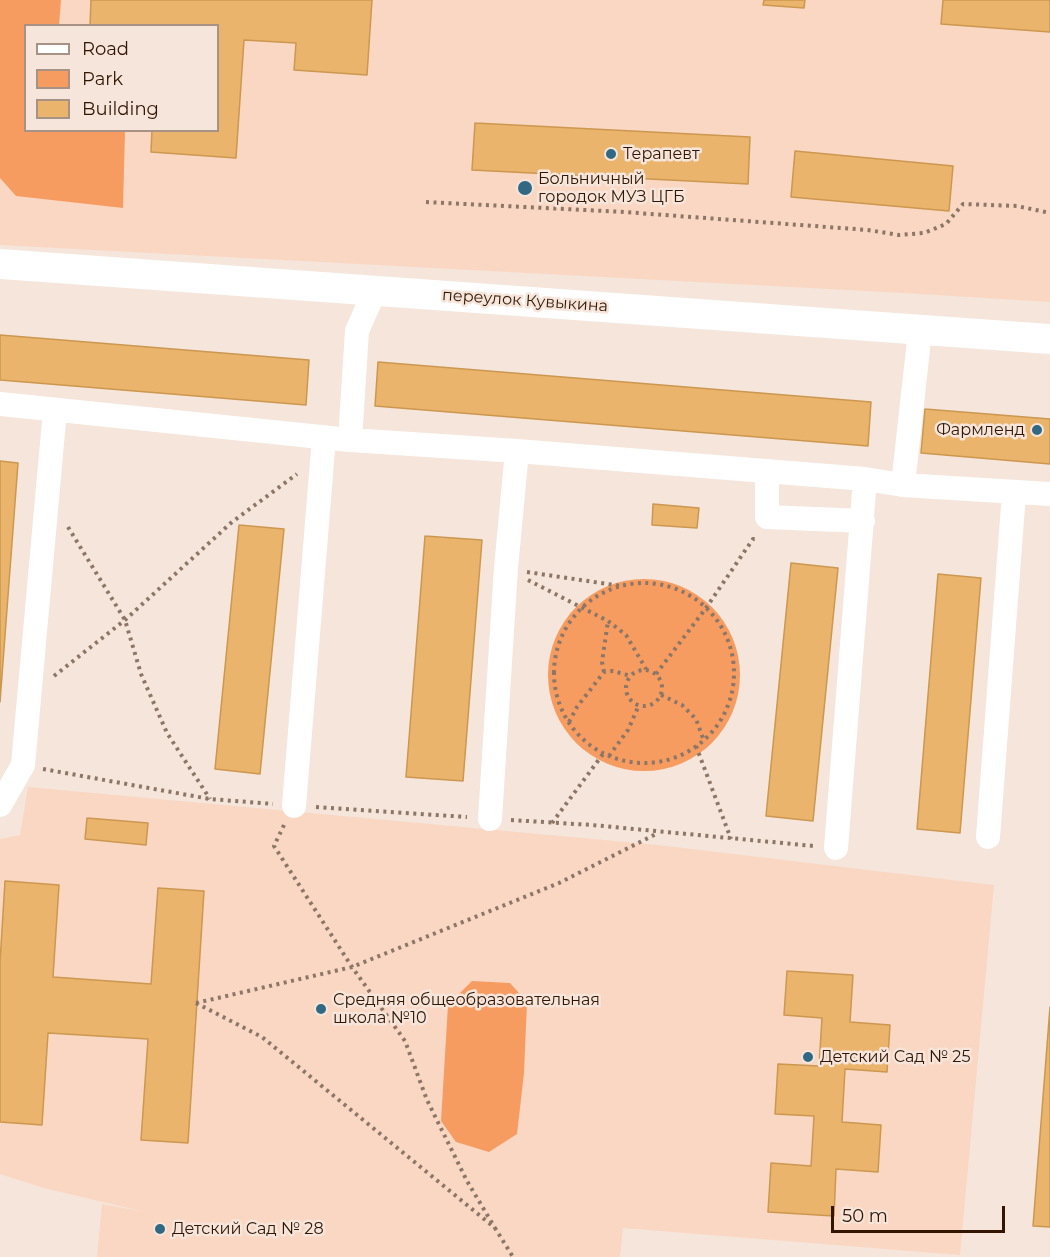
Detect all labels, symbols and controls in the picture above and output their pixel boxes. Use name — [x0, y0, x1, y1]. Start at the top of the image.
legend — [24, 24, 219, 132]
text: Road — [82, 38, 129, 60]
text: Park — [82, 68, 123, 90]
text: Building — [82, 98, 159, 120]
place label: Терапевт — [623, 144, 700, 164]
marker: Терапевт — [604, 147, 618, 161]
place label: Больничный городок МУЗ ЦГБ — [538, 169, 685, 207]
marker: Больничный городок МУЗ ЦГБ — [516, 179, 534, 197]
street label: переулок Кувыкина — [441, 286, 609, 316]
place label: Фармленд — [936, 420, 1025, 440]
marker: Фармленд — [1030, 423, 1044, 437]
place label: Средняя общеобразовательная школа №10 — [333, 990, 600, 1028]
marker: Средняя общеобразовательная школа №10 — [314, 1002, 328, 1016]
place label: Детский Сад № 25 — [820, 1047, 970, 1067]
marker: Детский Сад № 25 — [801, 1050, 815, 1064]
scale bar — [834, 1194, 1008, 1232]
text: 50 m — [842, 1205, 888, 1227]
place label: Детский Сад № 28 — [172, 1219, 324, 1239]
marker: Детский Сад № 28 — [153, 1222, 167, 1236]

